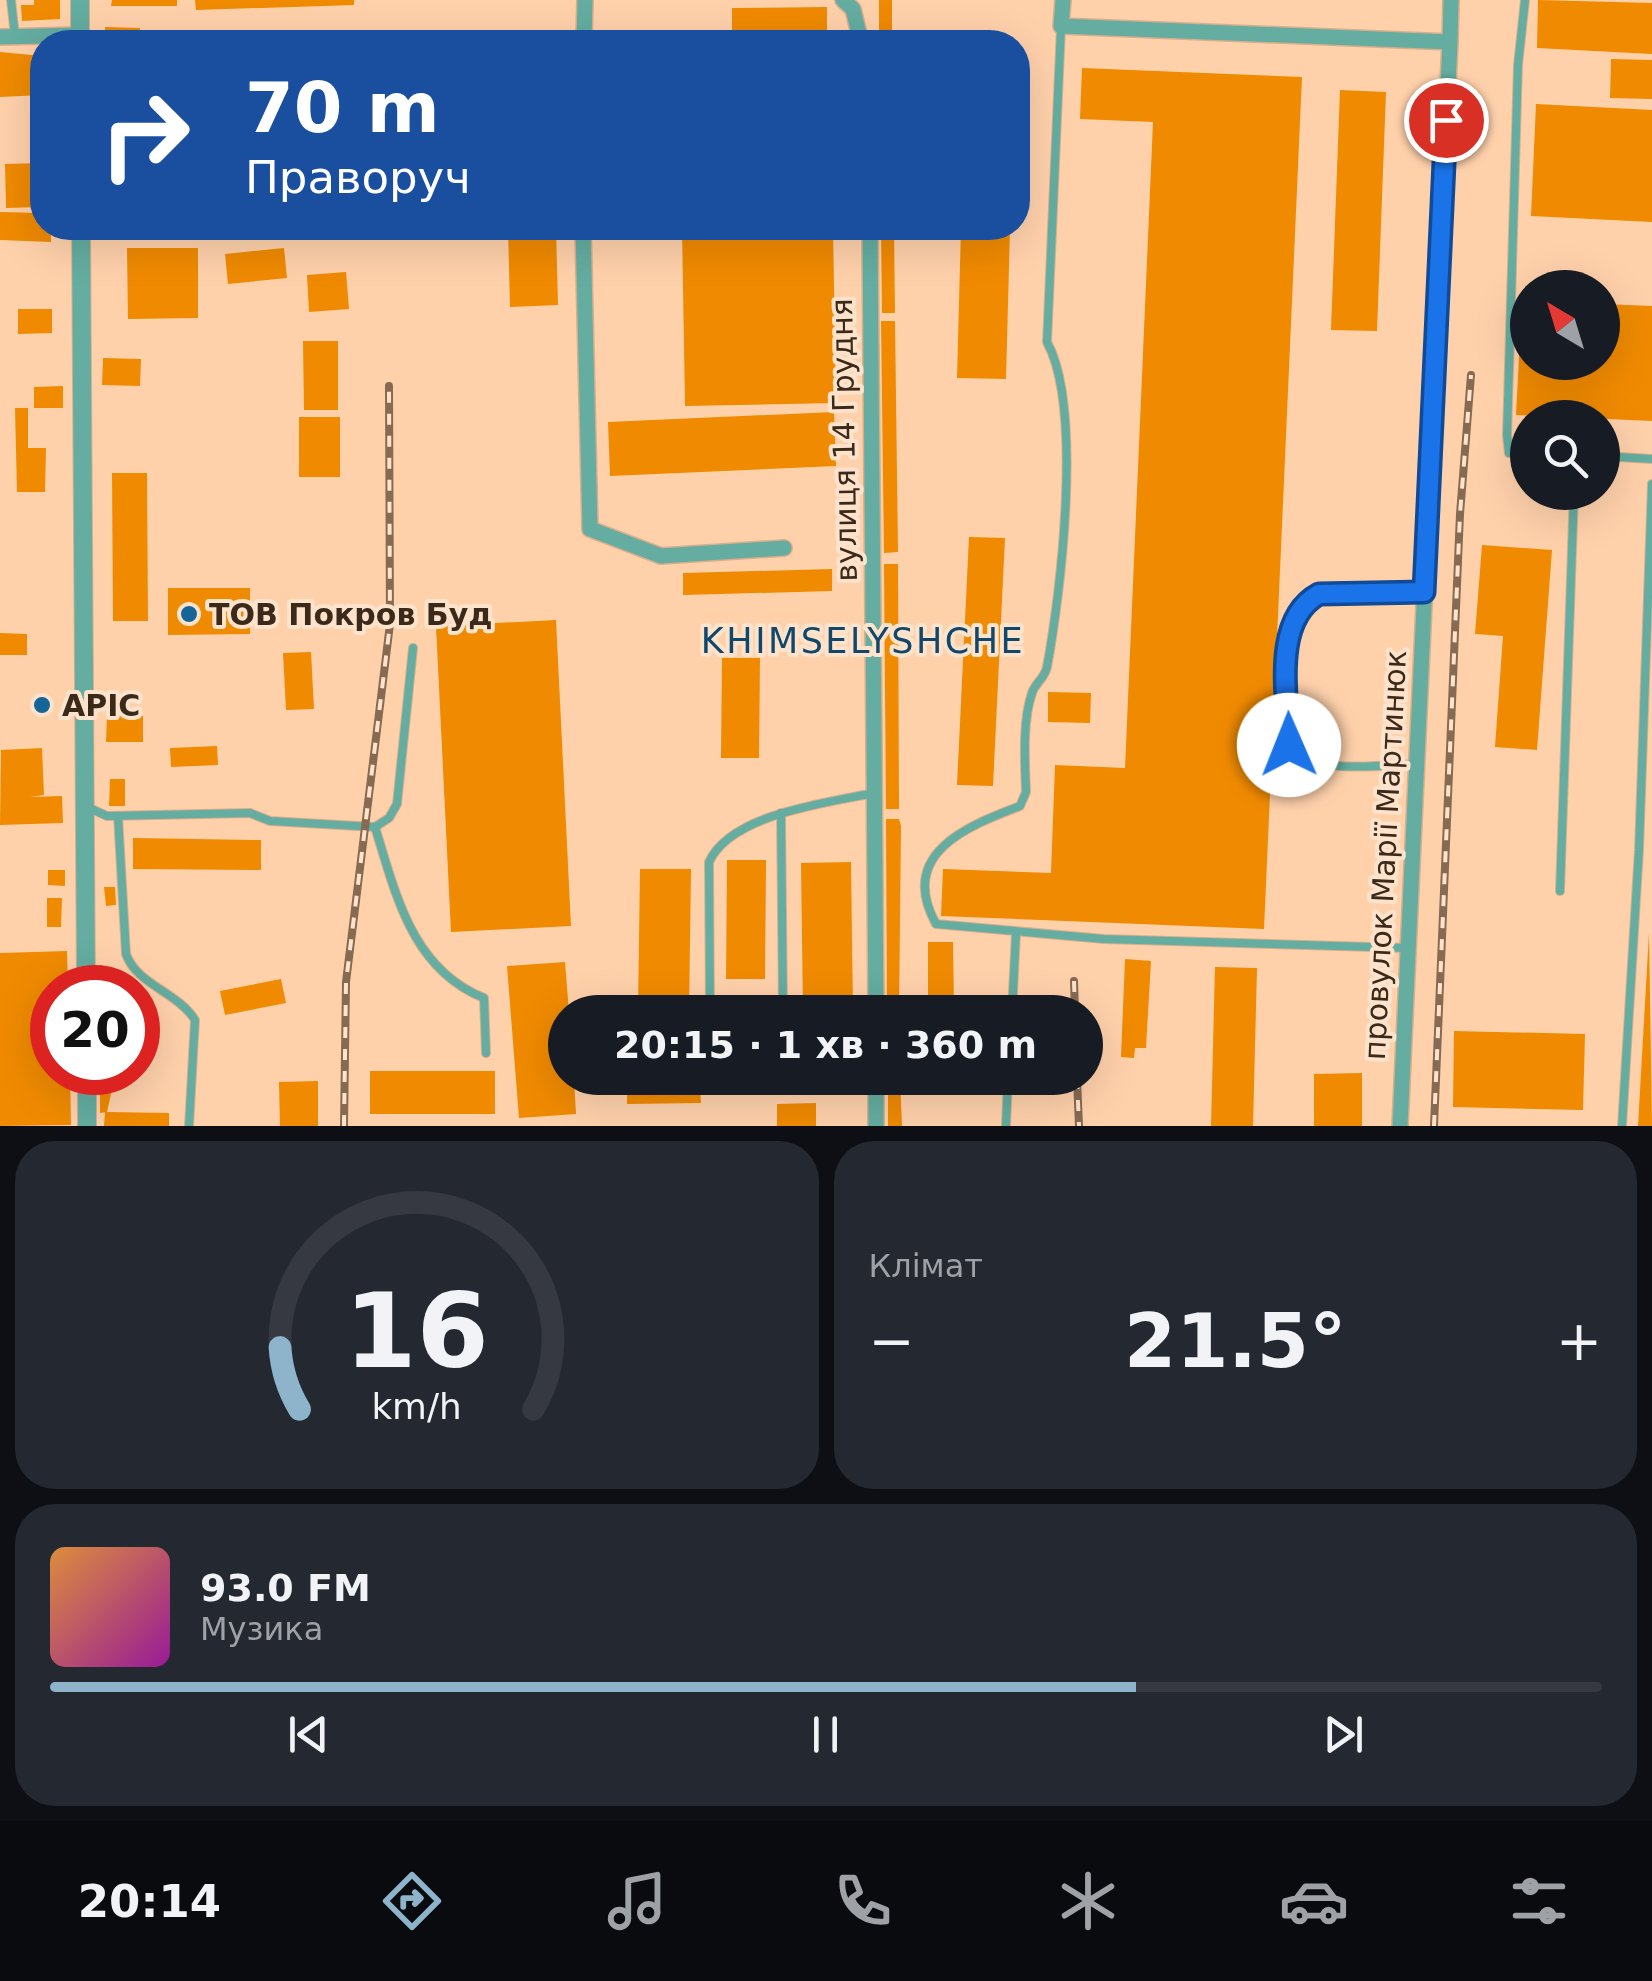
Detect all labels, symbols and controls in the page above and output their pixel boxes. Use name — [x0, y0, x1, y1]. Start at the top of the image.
text: 70 m — [245, 67, 440, 149]
icon: right — [80, 70, 210, 200]
pin — [1404, 78, 1489, 163]
icon: arrive — [1419, 93, 1474, 148]
text: Праворуч — [245, 151, 471, 204]
north arrow — [1510, 270, 1620, 380]
map controls — [1510, 270, 1620, 510]
street label: вулиця 14 Грудня — [824, 298, 864, 582]
button: search — [1510, 400, 1620, 510]
place label: ТОВ Покров Буд — [209, 597, 493, 632]
marker: ТОВ Покров Буд — [178, 603, 200, 625]
district label: KHIMSELYSHCHE — [701, 621, 1025, 661]
street label: провулок Марії Мартинюк — [1357, 649, 1413, 1061]
place label: АРІС — [62, 688, 140, 723]
position arrow — [1237, 693, 1341, 797]
marker: АРІС — [31, 694, 53, 716]
speed limit sign: 20 — [30, 965, 160, 1095]
text: 20:15 · 1 хв · 360 m — [614, 1023, 1037, 1067]
text: Клімат — [869, 1247, 983, 1285]
text: 16 — [344, 1270, 489, 1392]
text: 21.5° — [1124, 1297, 1347, 1385]
text: − — [869, 1309, 915, 1373]
text: + — [1556, 1309, 1602, 1373]
text: km/h — [372, 1386, 462, 1427]
text: 93.0 FM — [200, 1566, 371, 1610]
text: Музика — [200, 1610, 323, 1648]
icon: previous — [281, 1707, 336, 1762]
icon: pause — [798, 1707, 853, 1762]
icon: next — [1316, 1707, 1371, 1762]
icon: directions — [377, 1866, 447, 1936]
icon: music — [602, 1866, 672, 1936]
icon: phone — [828, 1866, 898, 1936]
icon: climate — [1053, 1866, 1123, 1936]
icon: car — [1279, 1866, 1349, 1936]
icon: filters — [1504, 1866, 1574, 1936]
text: 20:14 — [78, 1875, 221, 1928]

